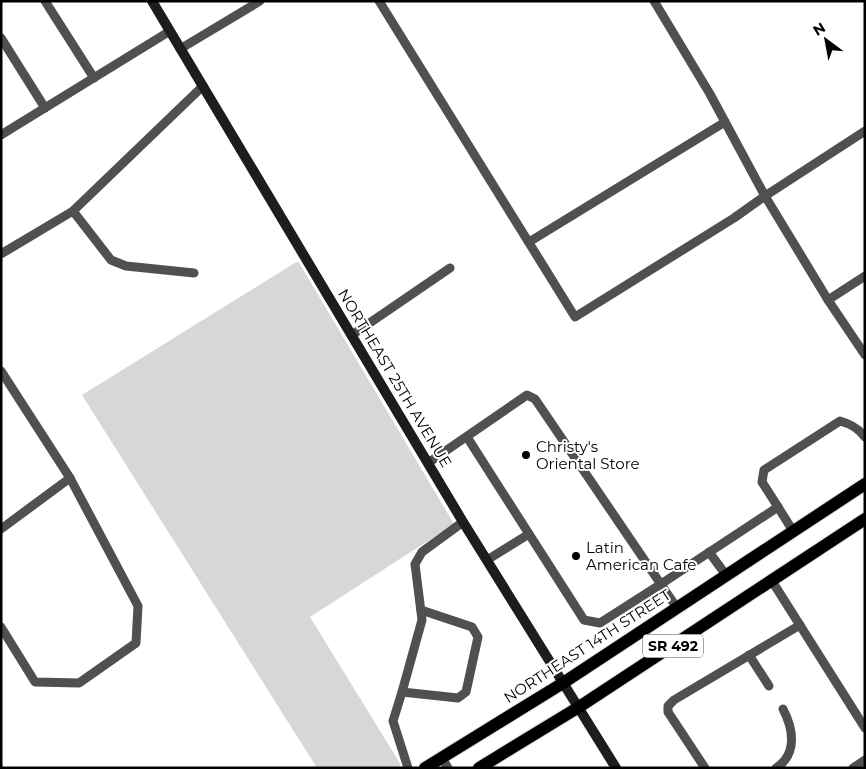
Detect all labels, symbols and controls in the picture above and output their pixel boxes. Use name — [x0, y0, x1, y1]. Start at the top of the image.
north arrow — [801, 15, 851, 65]
text: N — [810, 18, 829, 40]
street label: NORTHEAST 25TH AVENUE — [334, 285, 456, 471]
place label: Christy's Oriental Store — [536, 437, 640, 473]
marker: Christy's Oriental Store — [520, 449, 532, 461]
place label: Latin American Cafe — [586, 538, 696, 574]
marker: Latin American Cafe — [570, 550, 582, 562]
street label: NORTHEAST 14TH STREET — [500, 585, 674, 707]
road number: SR 492 — [643, 634, 703, 658]

